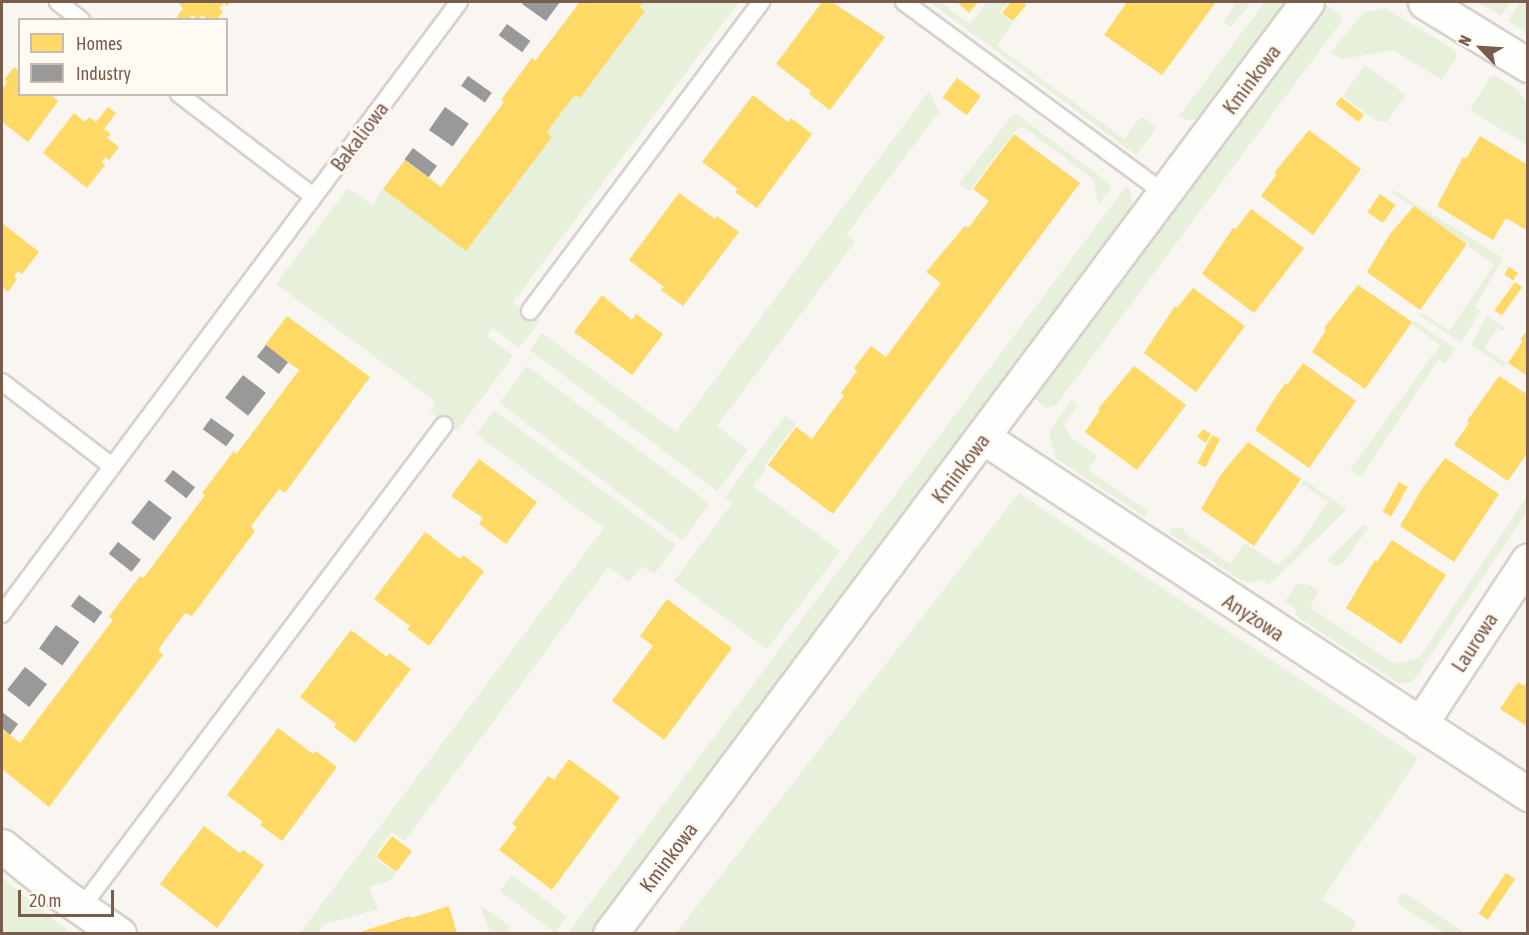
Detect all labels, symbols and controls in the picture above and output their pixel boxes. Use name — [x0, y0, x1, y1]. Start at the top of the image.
legend — [18, 18, 228, 96]
north arrow — [1451, 18, 1511, 78]
text: N — [1455, 32, 1475, 48]
text: Homes — [76, 33, 122, 54]
street label: Kminkowa — [1217, 39, 1285, 119]
text: Industry — [76, 63, 131, 84]
street label: Bakaliowa — [325, 96, 393, 176]
street label: Kminkowa — [926, 428, 994, 508]
street label: Anyżowa — [1219, 588, 1289, 646]
street label: Laurowa — [1445, 607, 1503, 677]
street label: Kminkowa — [634, 817, 702, 897]
scale bar — [21, 878, 117, 916]
text: 20 m — [29, 890, 61, 911]

